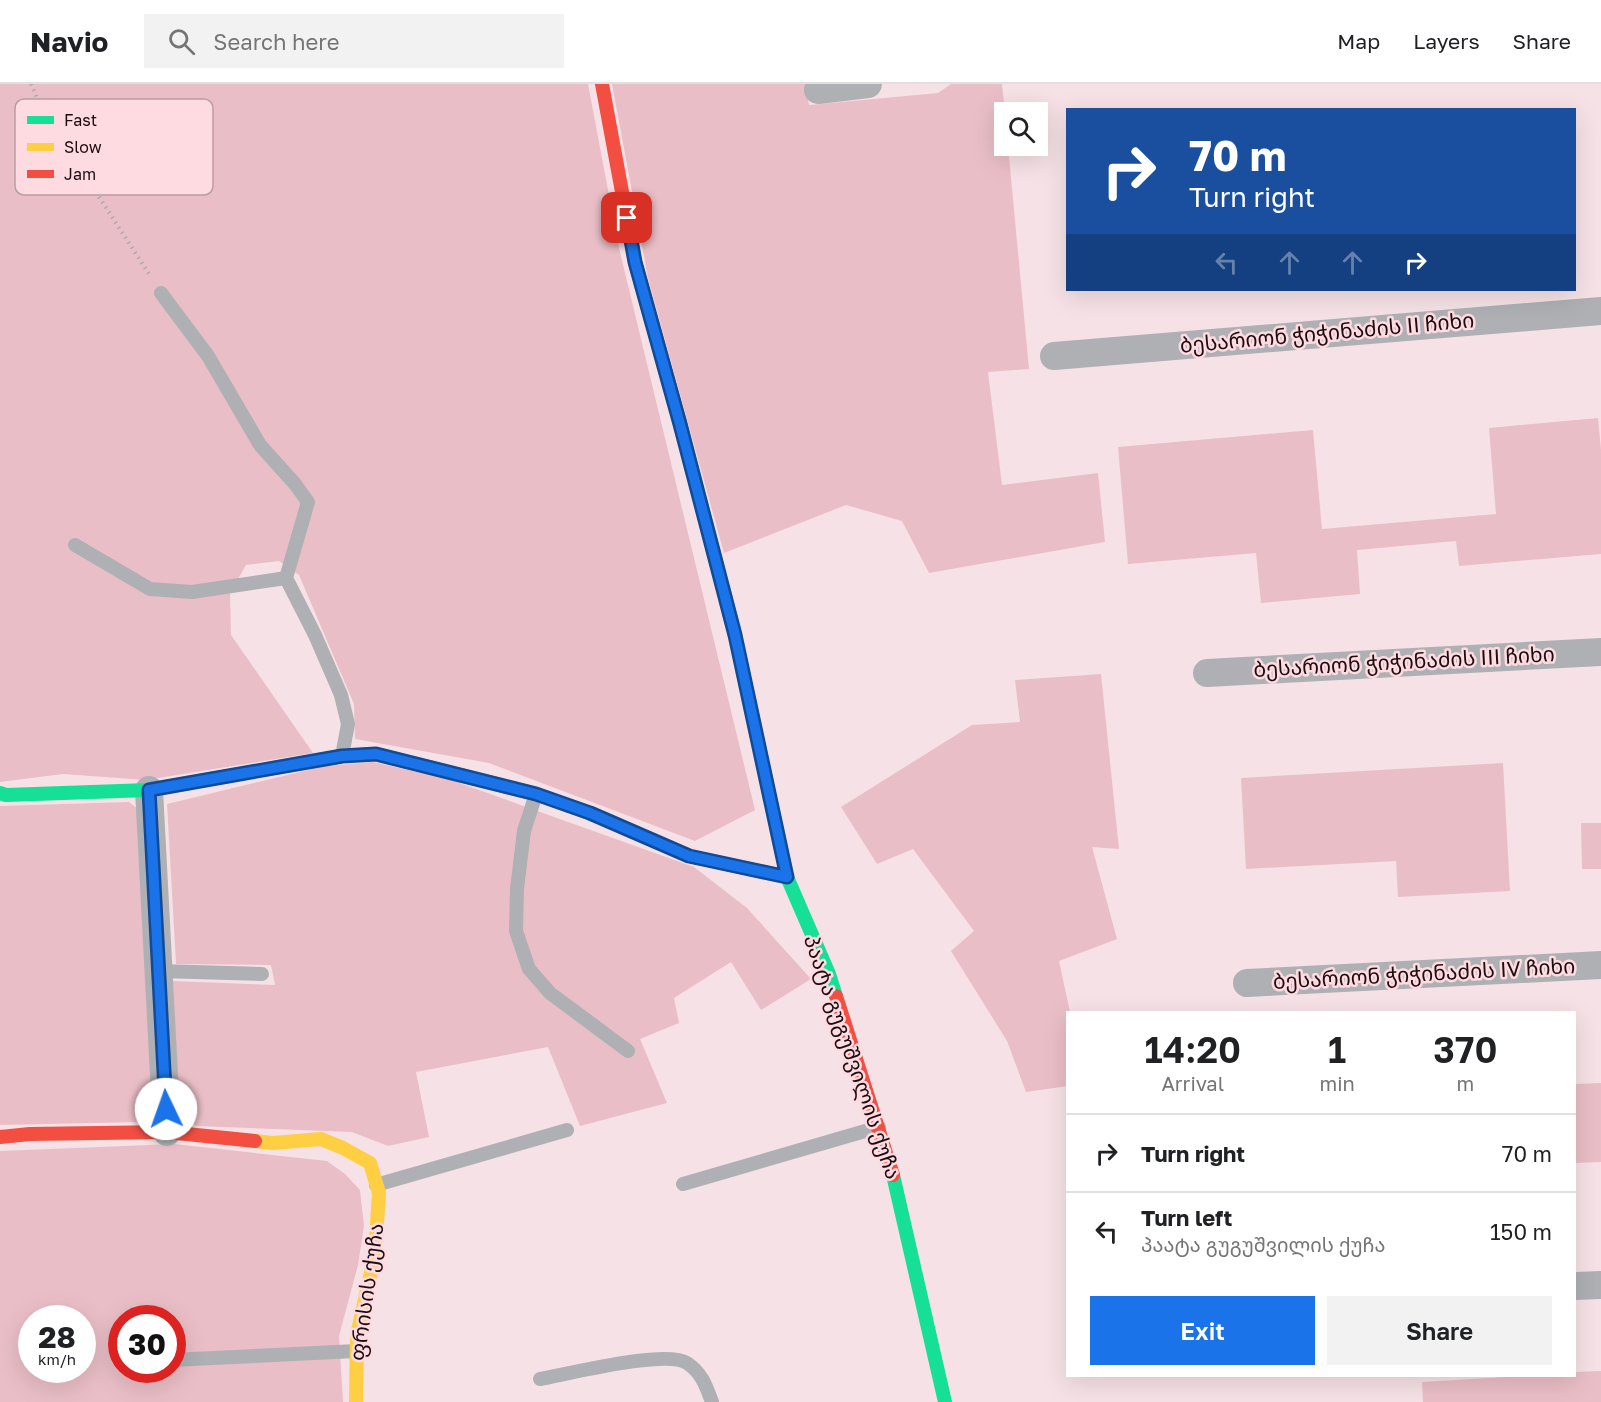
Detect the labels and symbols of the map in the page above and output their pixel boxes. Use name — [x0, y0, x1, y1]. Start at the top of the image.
legend — [15, 99, 213, 195]
text: Fast — [64, 110, 97, 130]
text: Slow — [64, 137, 102, 157]
text: Jam — [64, 164, 96, 184]
pin — [601, 192, 652, 243]
street label: ბესარიონ ჭიჭინაძის II ჩიხი — [1179, 306, 1475, 358]
street label: ბესარიონ ჭიჭინაძის III ჩიხი — [1253, 640, 1555, 682]
street label: პაატა გუგუშვილის ქუჩა — [798, 931, 907, 1183]
street label: ბესარიონ ჭიჭინაძის IV ჩიხი — [1272, 952, 1576, 994]
position arrow — [134, 1077, 198, 1141]
street label: ფრისის ქუჩა — [343, 1221, 389, 1362]
speed limit sign: 30 — [108, 1305, 186, 1383]

